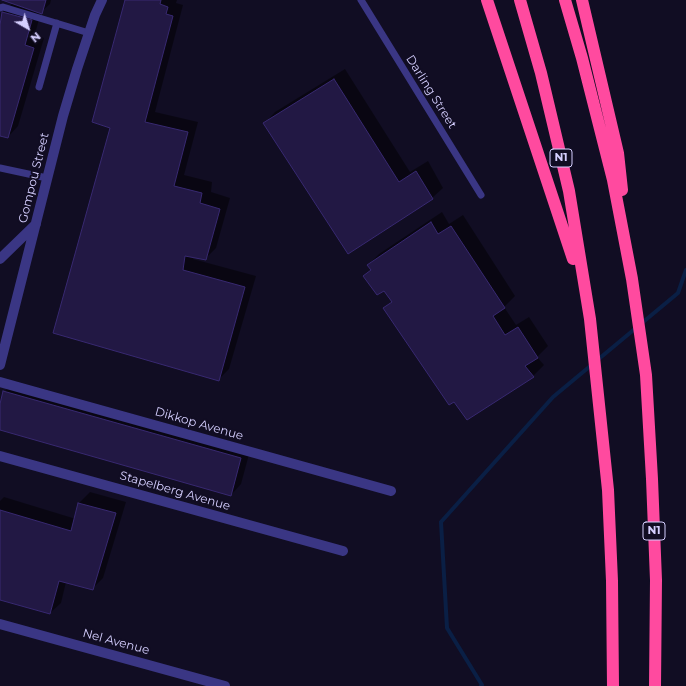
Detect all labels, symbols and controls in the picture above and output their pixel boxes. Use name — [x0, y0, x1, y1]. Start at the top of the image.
north arrow — [8, 8, 48, 48]
text: N — [28, 29, 43, 46]
street label: Darling Street — [403, 53, 459, 131]
street label: Gompou Street — [16, 131, 52, 225]
road number: N1 — [550, 149, 572, 167]
street label: Dikkop Avenue — [153, 404, 245, 444]
street label: Stapelberg Avenue — [118, 468, 232, 514]
road number: N1 — [643, 522, 665, 540]
street label: Nel Avenue — [81, 626, 151, 658]

